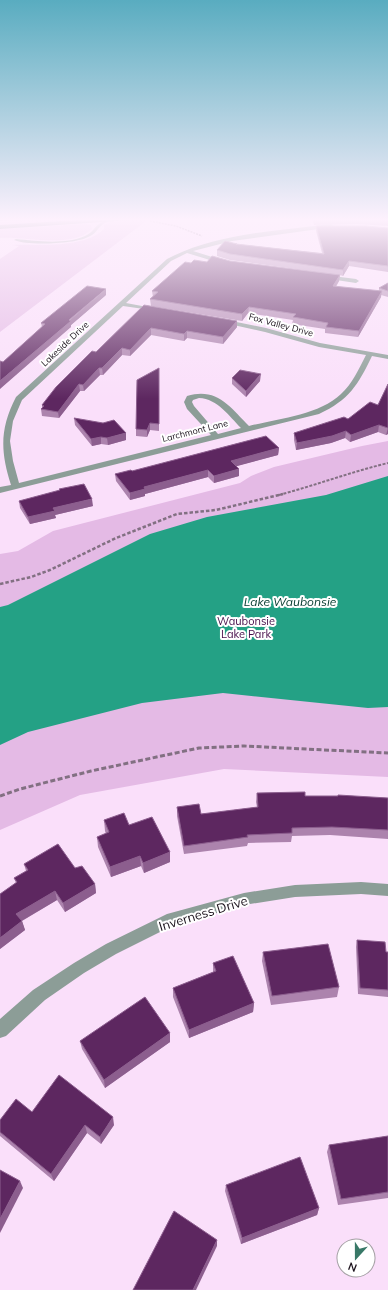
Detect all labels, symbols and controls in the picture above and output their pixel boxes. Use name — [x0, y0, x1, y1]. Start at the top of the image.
street label: Fox Valley Drive — [247, 311, 315, 339]
street label: Lakeside Drive — [39, 319, 91, 368]
street label: Larchmont Lane — [161, 417, 229, 444]
water label: Lake Waubonsie — [244, 594, 337, 609]
park label: Waubonsie Lake Park — [217, 614, 275, 641]
street label: Inverness Drive — [157, 892, 249, 934]
north arrow — [336, 1238, 376, 1278]
text: N — [346, 1259, 359, 1275]

